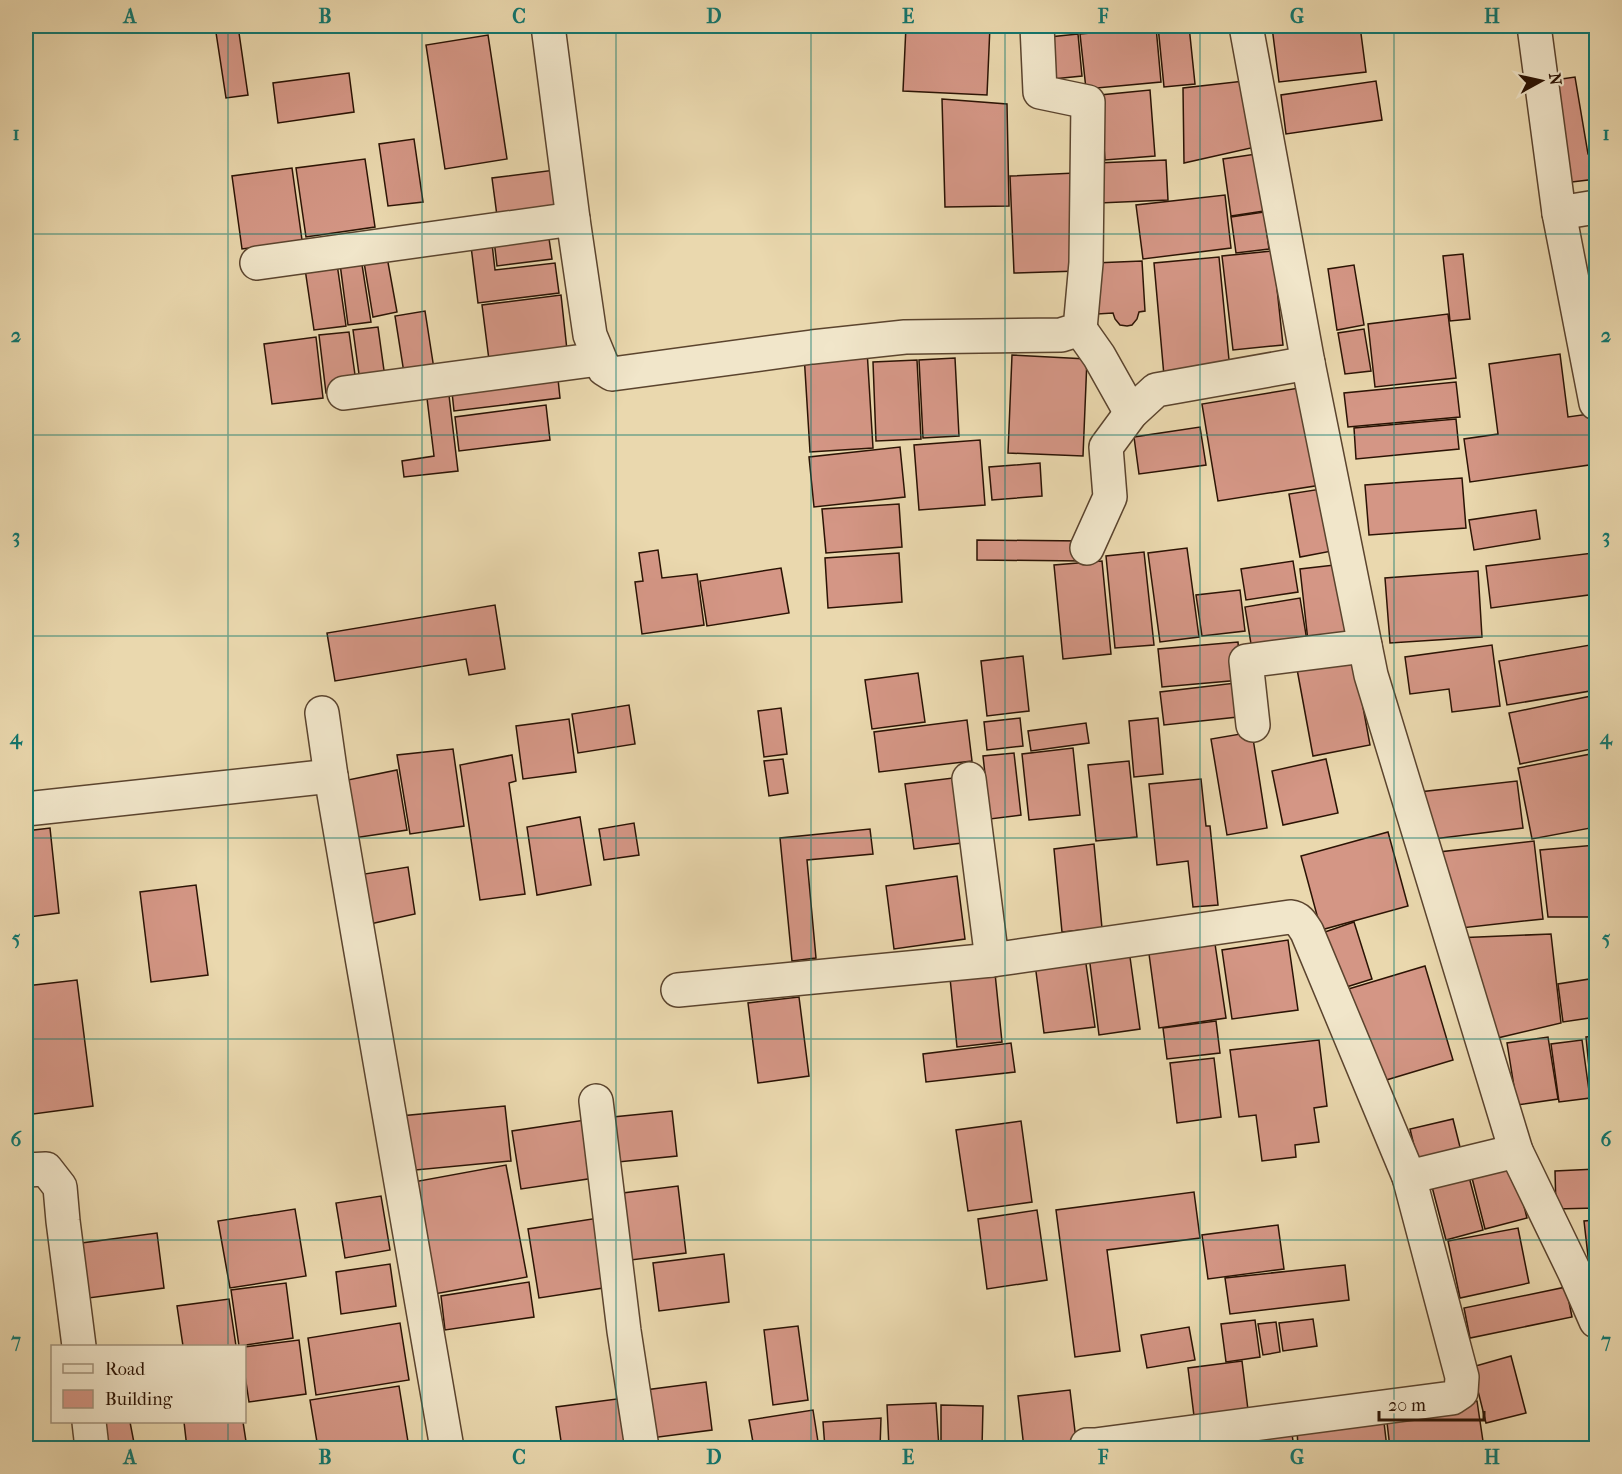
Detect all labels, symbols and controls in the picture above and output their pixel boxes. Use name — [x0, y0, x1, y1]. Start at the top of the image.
text: A — [122, 5, 138, 28]
text: B — [318, 5, 332, 28]
text: C — [512, 5, 526, 28]
text: D — [706, 5, 722, 28]
text: E — [902, 5, 914, 28]
text: F — [1097, 5, 1109, 28]
text: G — [1290, 5, 1304, 28]
text: H — [1484, 5, 1500, 28]
north arrow — [1511, 51, 1571, 111]
text: N — [1545, 72, 1566, 87]
text: 1 — [12, 122, 20, 145]
text: 1 — [1602, 122, 1610, 145]
text: 2 — [11, 324, 21, 347]
text: 2 — [1601, 324, 1611, 347]
text: 3 — [12, 525, 20, 548]
text: 3 — [1602, 525, 1610, 548]
text: 4 — [9, 726, 23, 750]
text: 4 — [1599, 726, 1613, 750]
text: 5 — [12, 927, 21, 950]
text: 5 — [1602, 927, 1611, 950]
text: 6 — [11, 1128, 23, 1151]
text: 6 — [1601, 1128, 1613, 1151]
text: 7 — [10, 1329, 21, 1352]
text: 7 — [1600, 1329, 1611, 1352]
legend — [51, 1345, 246, 1423]
text: Road — [105, 1359, 145, 1380]
scale bar — [1379, 1384, 1484, 1422]
text: Building — [105, 1389, 173, 1410]
text: 20 m — [1388, 1395, 1426, 1416]
text: A — [122, 1446, 138, 1469]
text: B — [318, 1446, 332, 1469]
text: C — [512, 1446, 526, 1469]
text: D — [706, 1446, 722, 1469]
text: E — [902, 1446, 914, 1469]
text: F — [1097, 1446, 1109, 1469]
text: G — [1290, 1446, 1304, 1469]
text: H — [1484, 1446, 1500, 1469]

